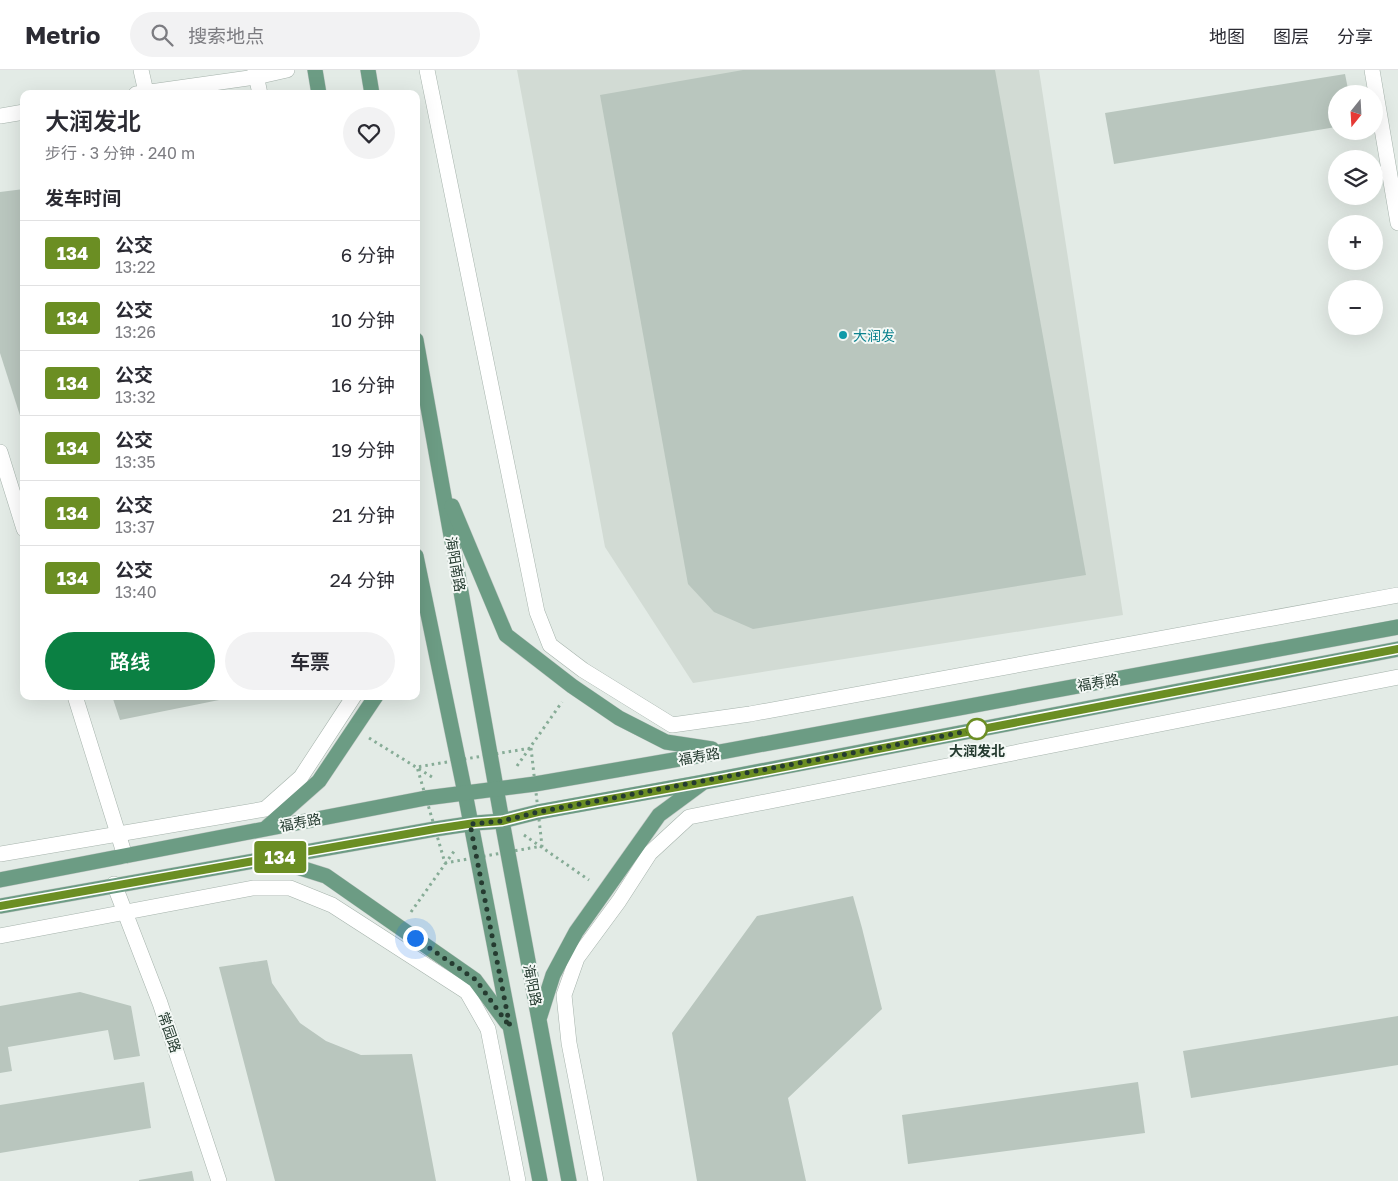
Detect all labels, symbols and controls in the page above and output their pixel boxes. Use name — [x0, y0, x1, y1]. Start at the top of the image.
search box — [130, 12, 480, 57]
text: Metrio — [25, 20, 100, 49]
icon: search — [148, 21, 176, 49]
text: 搜索地点 — [188, 24, 264, 47]
text: 地图 — [1209, 25, 1245, 47]
text: 图层 — [1273, 25, 1309, 47]
text: 分享 — [1337, 25, 1373, 47]
north arrow — [1328, 85, 1382, 140]
map controls — [1328, 85, 1383, 335]
text: 大润发北 — [45, 106, 141, 135]
button: heart — [343, 107, 395, 159]
text: 步行 · 3 分钟 · 240 m — [45, 143, 195, 163]
button: layers — [1328, 150, 1383, 205]
text: 发车时间 — [45, 186, 121, 209]
button: + — [1328, 215, 1383, 270]
text: 公交 — [115, 233, 153, 256]
text: 134 — [57, 242, 88, 264]
text: 6 分钟 — [341, 243, 395, 266]
text: 13:22 — [115, 257, 155, 277]
button: − — [1328, 280, 1383, 335]
text: 公交 — [115, 298, 153, 321]
text: 134 — [57, 307, 88, 329]
text: 10 分钟 — [331, 308, 395, 331]
text: 13:26 — [115, 322, 156, 342]
place label: 大润发 — [853, 327, 895, 344]
marker: 大润发 — [837, 329, 849, 341]
text: 公交 — [115, 363, 153, 386]
text: 134 — [57, 372, 88, 394]
text: 16 分钟 — [332, 373, 395, 396]
text: 13:32 — [115, 387, 156, 407]
text: 公交 — [115, 428, 153, 451]
text: 134 — [57, 437, 88, 459]
text: 19 分钟 — [332, 438, 395, 461]
text: 13:35 — [115, 452, 156, 472]
text: 公交 — [115, 493, 153, 516]
text: 134 — [57, 502, 88, 524]
text: 21 分钟 — [332, 503, 395, 526]
text: 13:37 — [115, 517, 155, 537]
street label: 海阳南路 — [443, 535, 469, 593]
text: 公交 — [115, 558, 153, 581]
text: 134 — [57, 567, 88, 589]
text: 24 分钟 — [330, 568, 395, 591]
text: 13:40 — [115, 582, 157, 602]
button: 路线 — [45, 632, 215, 690]
button: 车票 — [225, 632, 395, 690]
street label: 福寿路 — [1076, 670, 1120, 694]
marker: 大润发北 — [966, 718, 988, 740]
place label: 大润发北 — [949, 742, 1005, 759]
street label: 福寿路 — [677, 744, 721, 768]
street label: 福寿路 — [278, 810, 322, 834]
line badge: 134 — [251, 841, 309, 873]
text: 134 — [264, 846, 296, 868]
your location — [403, 926, 428, 951]
street label: 海阳路 — [521, 963, 545, 1007]
street label: 常园路 — [155, 1009, 185, 1055]

